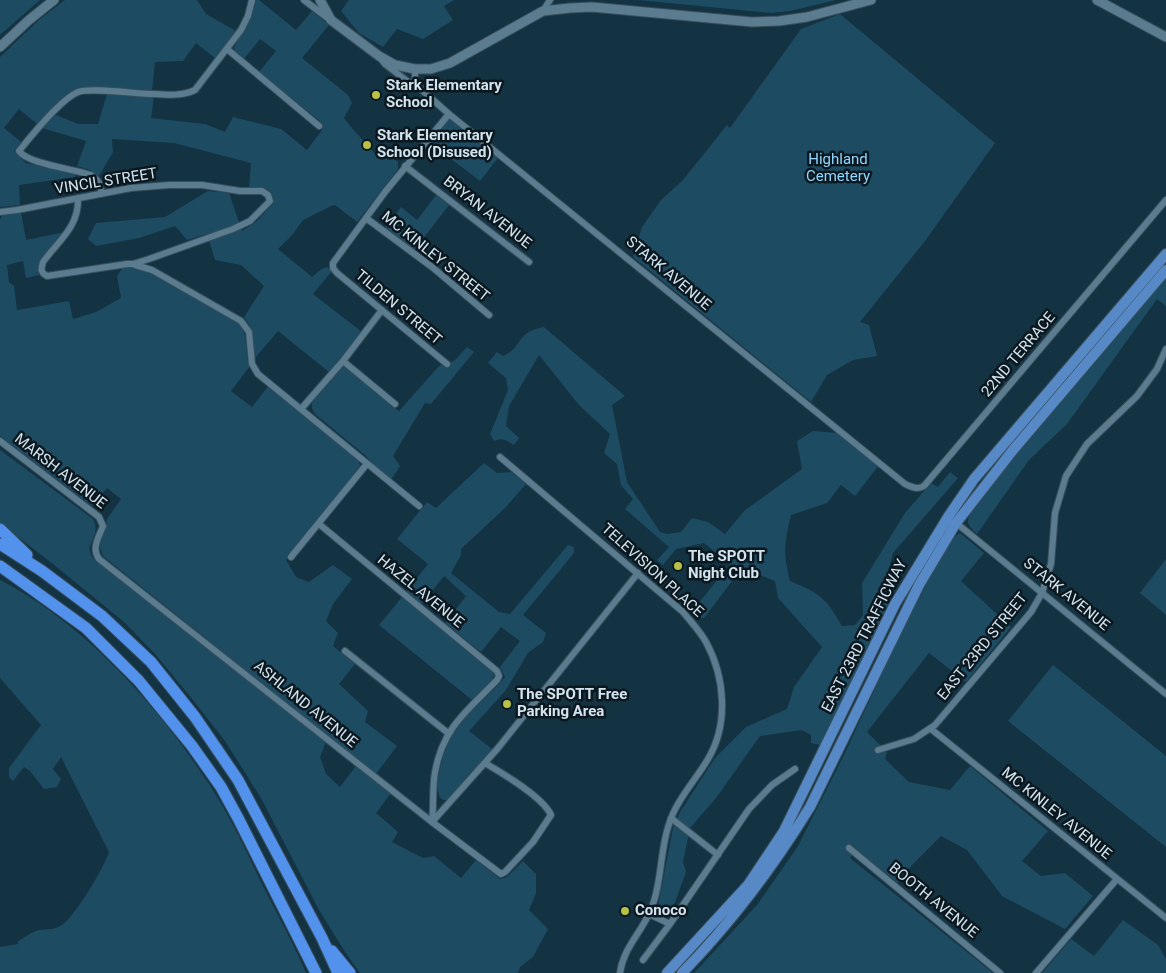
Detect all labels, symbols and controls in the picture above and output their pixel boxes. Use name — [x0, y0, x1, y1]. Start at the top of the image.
place label: Stark Elementary School — [386, 77, 502, 112]
marker: Stark Elementary School — [370, 89, 382, 101]
place label: Stark Elementary School (Disused) — [377, 127, 493, 162]
marker: Stark Elementary School (Disused) — [361, 139, 373, 151]
park label: Highland Cemetery — [806, 151, 870, 186]
street label: VINCIL STREET — [54, 165, 158, 199]
street label: BRYAN AVENUE — [439, 173, 535, 253]
street label: MC KINLEY STREET — [378, 208, 492, 306]
street label: STARK AVENUE — [622, 233, 714, 315]
street label: TILDEN STREET — [351, 267, 445, 349]
street label: 22ND TERRACE — [978, 309, 1060, 401]
street label: MARSH AVENUE — [10, 431, 110, 513]
street label: TELEVISION PLACE — [597, 520, 707, 622]
place label: The SPOTT Night Club — [688, 548, 765, 583]
street label: HAZEL AVENUE — [373, 552, 467, 632]
street label: STARK AVENUE — [1019, 555, 1113, 635]
street label: EAST 23RD TRAFFICWAY — [819, 557, 911, 715]
marker: The SPOTT Night Club — [672, 560, 684, 572]
street label: EAST 23RD STREET — [934, 590, 1032, 704]
street label: ASHLAND AVENUE — [250, 658, 360, 752]
place label: The SPOTT Free Parking Area — [517, 686, 627, 721]
marker: The SPOTT Free Parking Area — [501, 698, 513, 710]
street label: MC KINLEY AVENUE — [997, 764, 1115, 864]
street label: BOOTH AVENUE — [885, 860, 981, 942]
place label: Conoco — [635, 902, 686, 920]
marker: Conoco — [619, 905, 631, 917]

